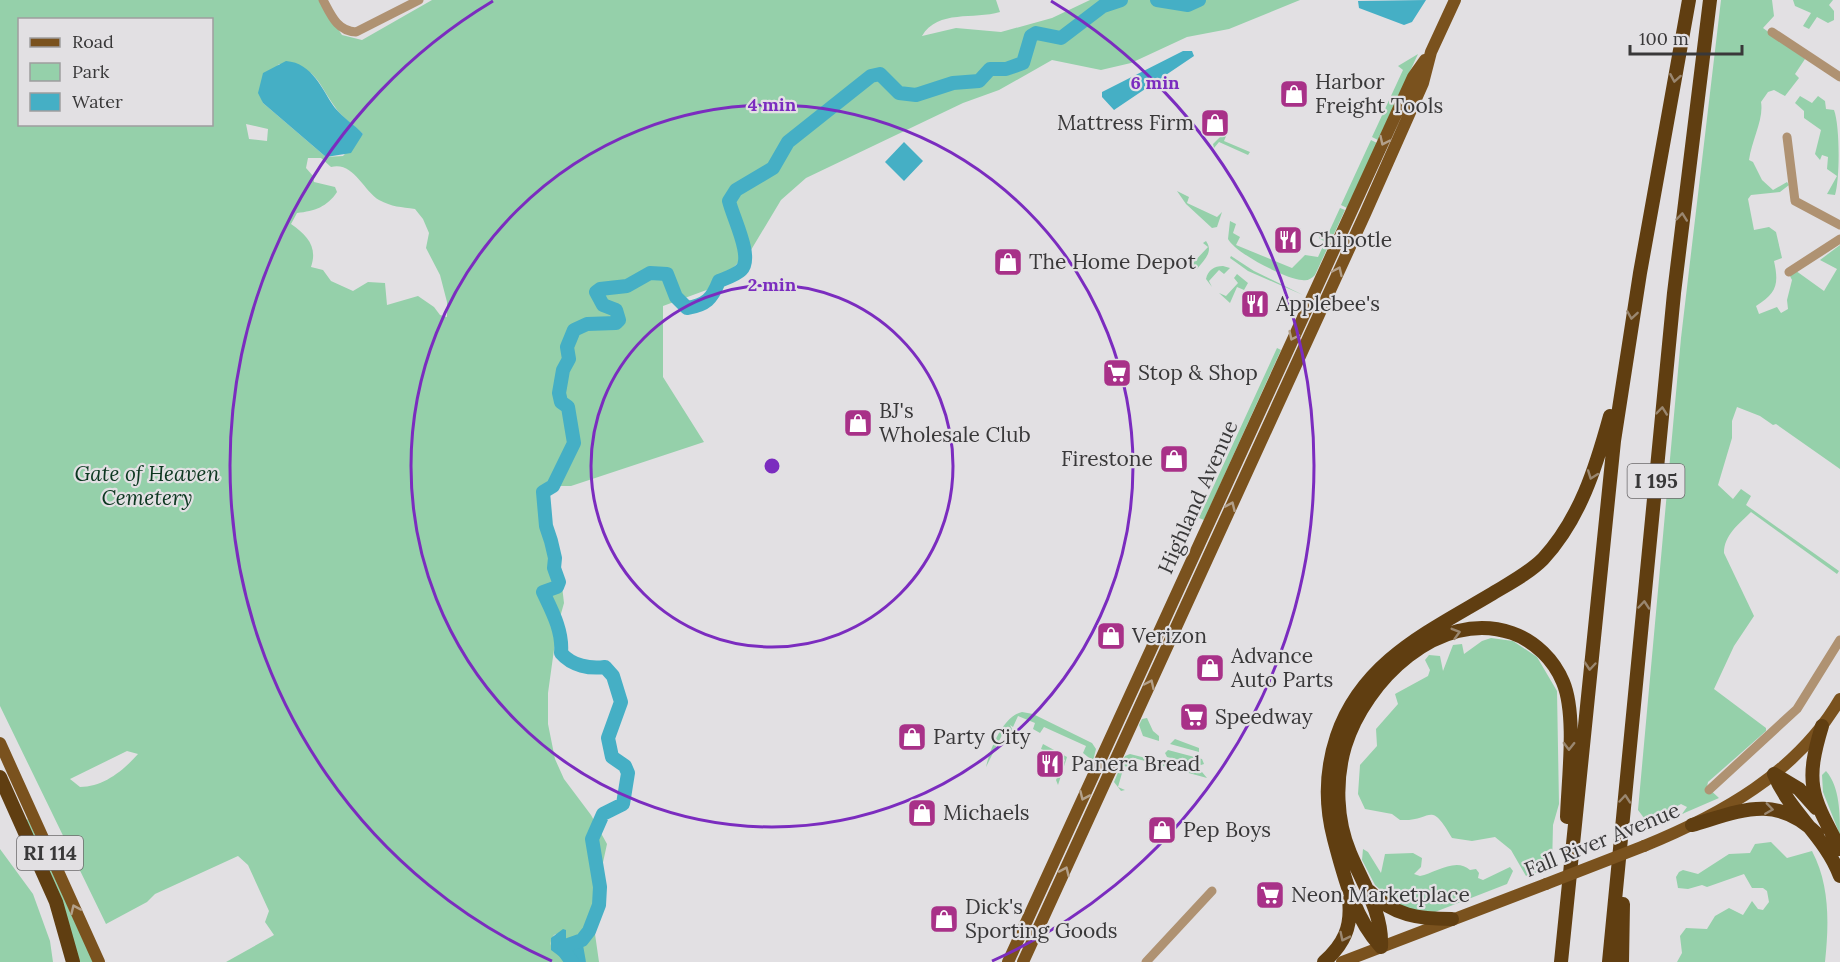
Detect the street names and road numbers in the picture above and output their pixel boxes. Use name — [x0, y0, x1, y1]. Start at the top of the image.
street label: Highland Avenue — [1152, 416, 1244, 578]
road number: I 195 — [1628, 464, 1684, 498]
street label: Fall River Avenue — [1520, 796, 1684, 883]
road number: RI 114 — [17, 836, 83, 870]

